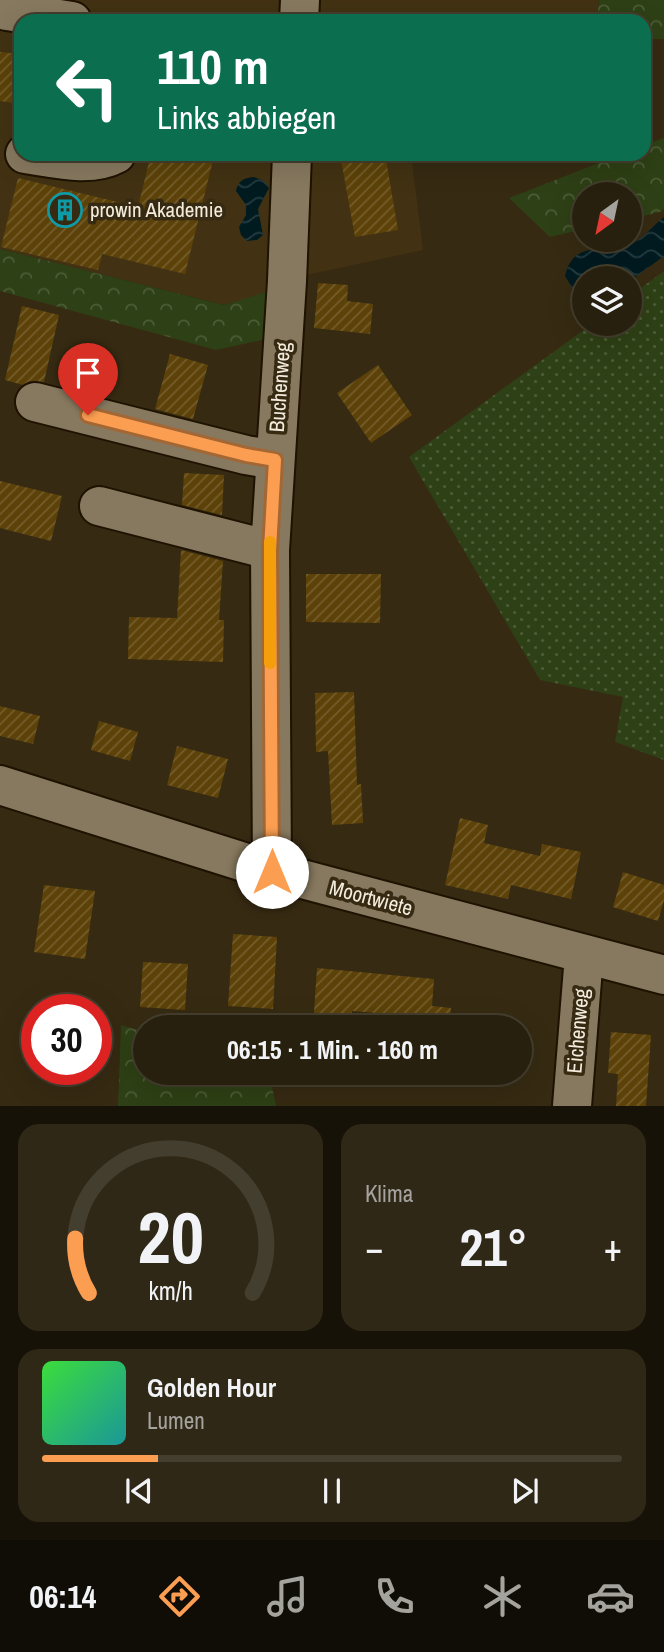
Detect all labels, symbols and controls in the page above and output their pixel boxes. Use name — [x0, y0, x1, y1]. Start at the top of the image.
text: 110 m — [157, 33, 269, 99]
icon: left — [42, 42, 133, 133]
text: Links abbiegen — [157, 96, 336, 139]
north arrow — [572, 182, 642, 252]
map controls — [572, 182, 642, 336]
building icon: prowin Akademie — [46, 191, 84, 229]
place label: prowin Akademie — [90, 195, 223, 224]
button: layers — [572, 266, 642, 336]
street label: Buchenweg — [262, 341, 297, 433]
pin — [58, 343, 118, 415]
icon: arrive — [69, 354, 107, 392]
position arrow — [235, 835, 309, 909]
street label: Moortwiete — [326, 872, 416, 923]
street label: Eichenweg — [559, 987, 596, 1075]
speed limit sign: 30 — [21, 994, 112, 1085]
text: 06:15 · 1 Min. · 160 m — [227, 1032, 438, 1067]
text: Klima — [365, 1178, 413, 1209]
text: 20 — [137, 1189, 204, 1287]
text: 21° — [459, 1212, 528, 1282]
text: − — [365, 1222, 383, 1273]
text: + — [604, 1222, 622, 1273]
text: km/h — [148, 1274, 193, 1308]
text: Golden Hour — [147, 1370, 276, 1405]
text: Lumen — [147, 1405, 205, 1436]
icon: previous — [120, 1472, 158, 1510]
icon: pause — [313, 1472, 351, 1510]
icon: next — [506, 1472, 544, 1510]
icon: directions — [155, 1572, 204, 1621]
icon: music — [263, 1572, 312, 1621]
icon: phone — [370, 1572, 419, 1621]
icon: climate — [478, 1572, 527, 1621]
icon: car — [586, 1572, 635, 1621]
text: 06:14 — [29, 1575, 96, 1618]

